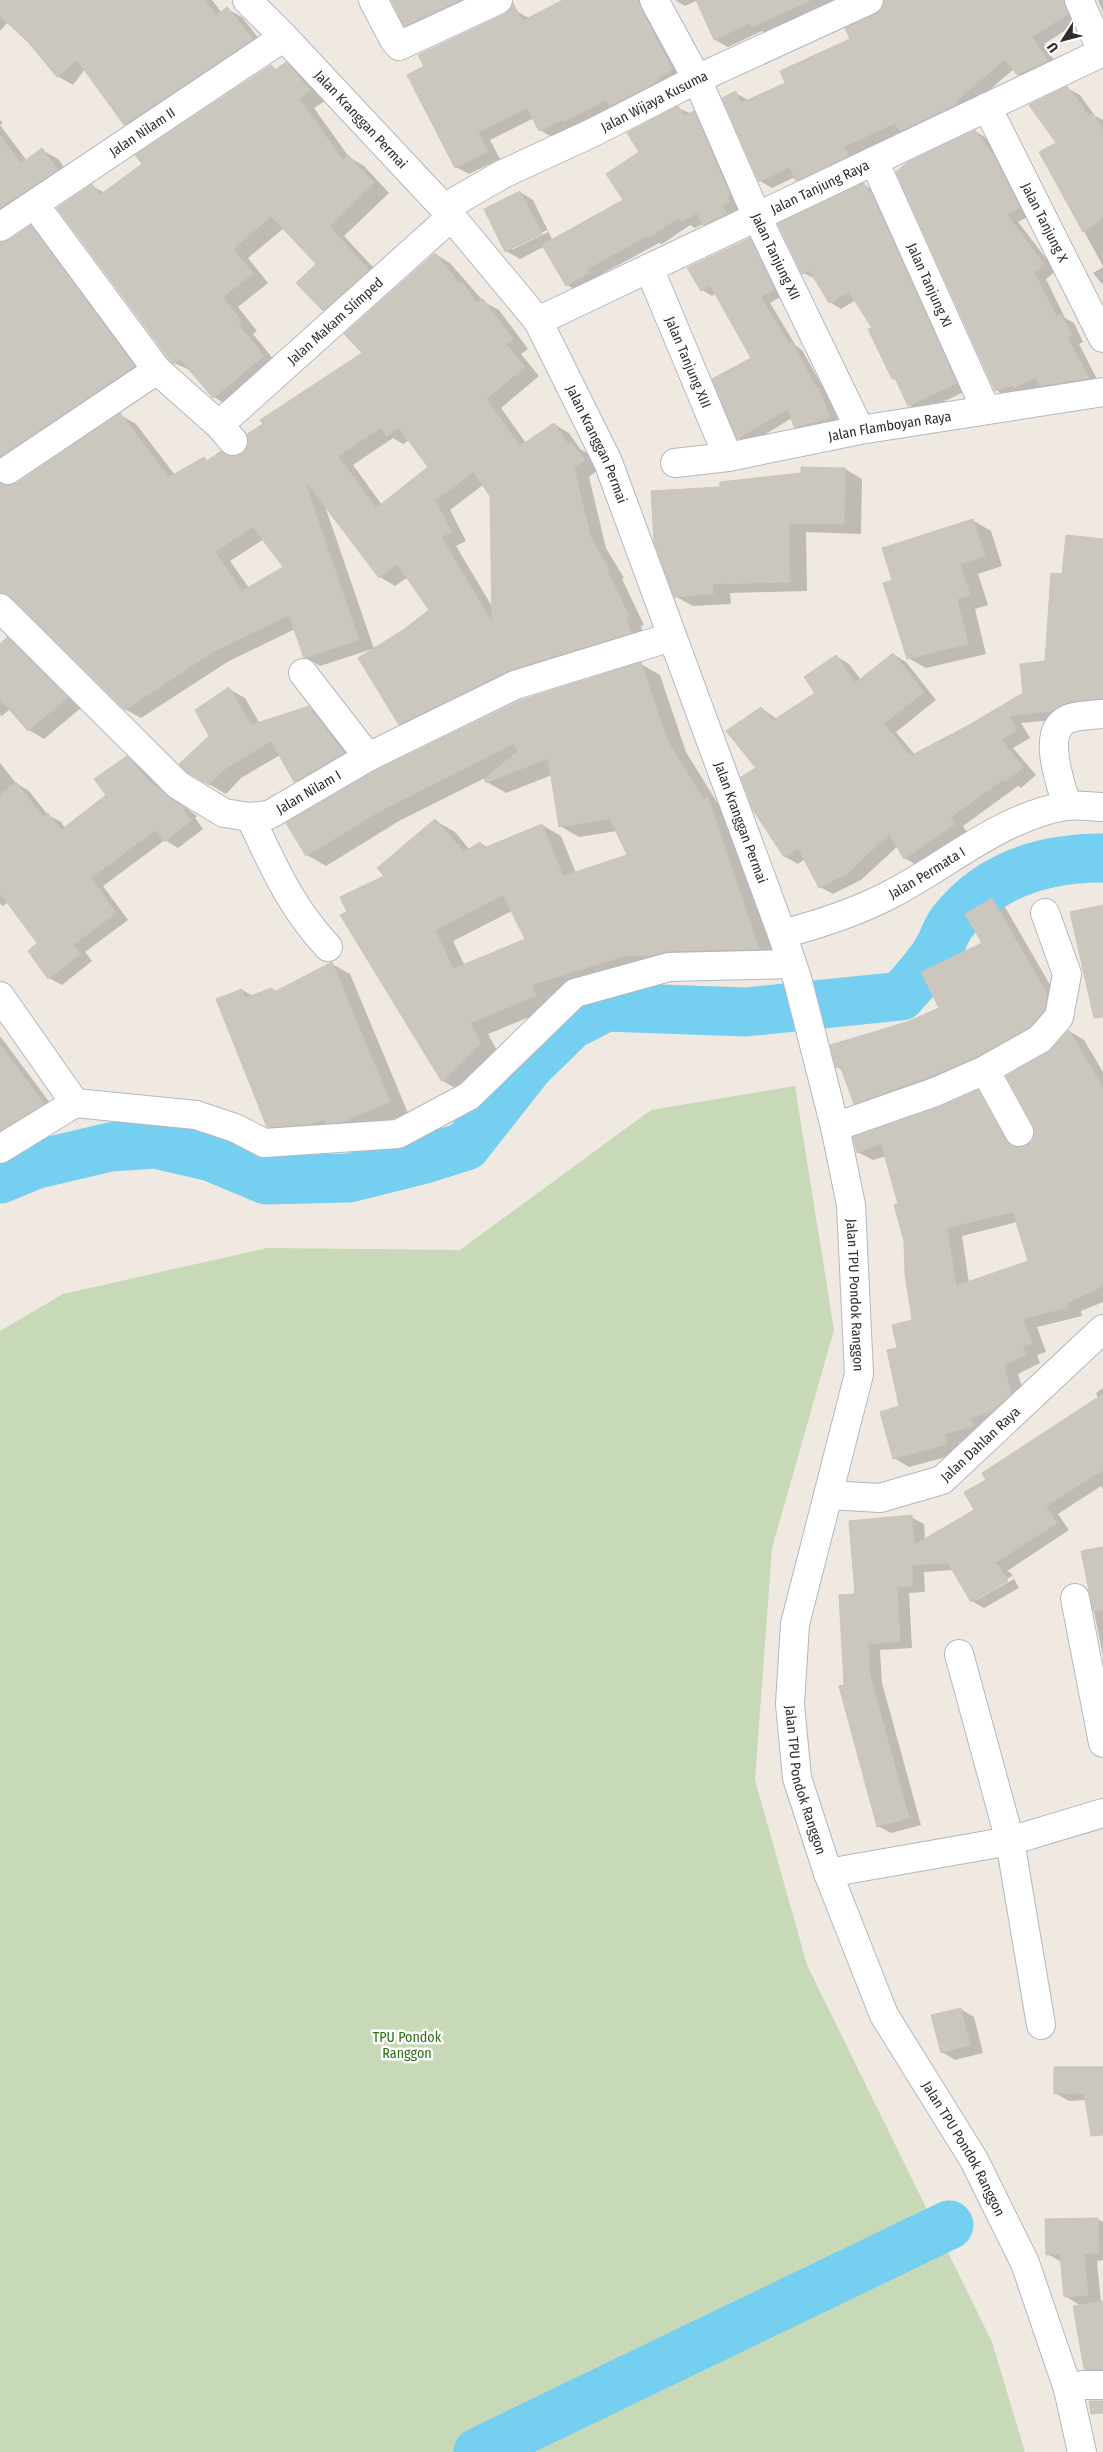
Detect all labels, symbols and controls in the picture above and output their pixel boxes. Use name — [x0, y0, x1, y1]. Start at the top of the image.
north arrow — [1038, 15, 1088, 65]
text: U — [1044, 39, 1062, 56]
street label: Jalan Kranggan Permai — [311, 67, 411, 172]
street label: Jalan Wijaya Kusuma — [598, 67, 710, 136]
street label: Jalan Nilam II — [106, 104, 178, 160]
street label: Jalan Tanjung Raya — [768, 156, 872, 218]
street label: Jalan Tanjung X — [1018, 180, 1072, 265]
street label: Jalan Tanjung XII — [748, 210, 804, 302]
street label: Jalan Tanjung XI — [903, 240, 956, 330]
street label: Jalan Makam Slimped — [284, 274, 387, 368]
street label: Jalan Tanjung XIII — [662, 314, 715, 411]
street label: Jalan Kranggan Permai — [563, 382, 631, 505]
street label: Jalan Flamboyan Raya — [827, 407, 953, 445]
street label: Jalan Kranggan Permai — [711, 759, 771, 886]
street label: Jalan Nilam I — [273, 766, 344, 817]
street label: Jalan Permata I — [886, 843, 968, 902]
street label: Jalan TPU Pondok Ranggon — [843, 1218, 867, 1372]
street label: Jalan Dahlan Raya — [937, 1403, 1023, 1485]
street label: Jalan TPU Pondok Ranggon — [782, 1704, 830, 1857]
park label: TPU Pondok Ranggon — [373, 2029, 442, 2062]
street label: Jalan TPU Pondok Ranggon — [919, 2078, 1009, 2219]

